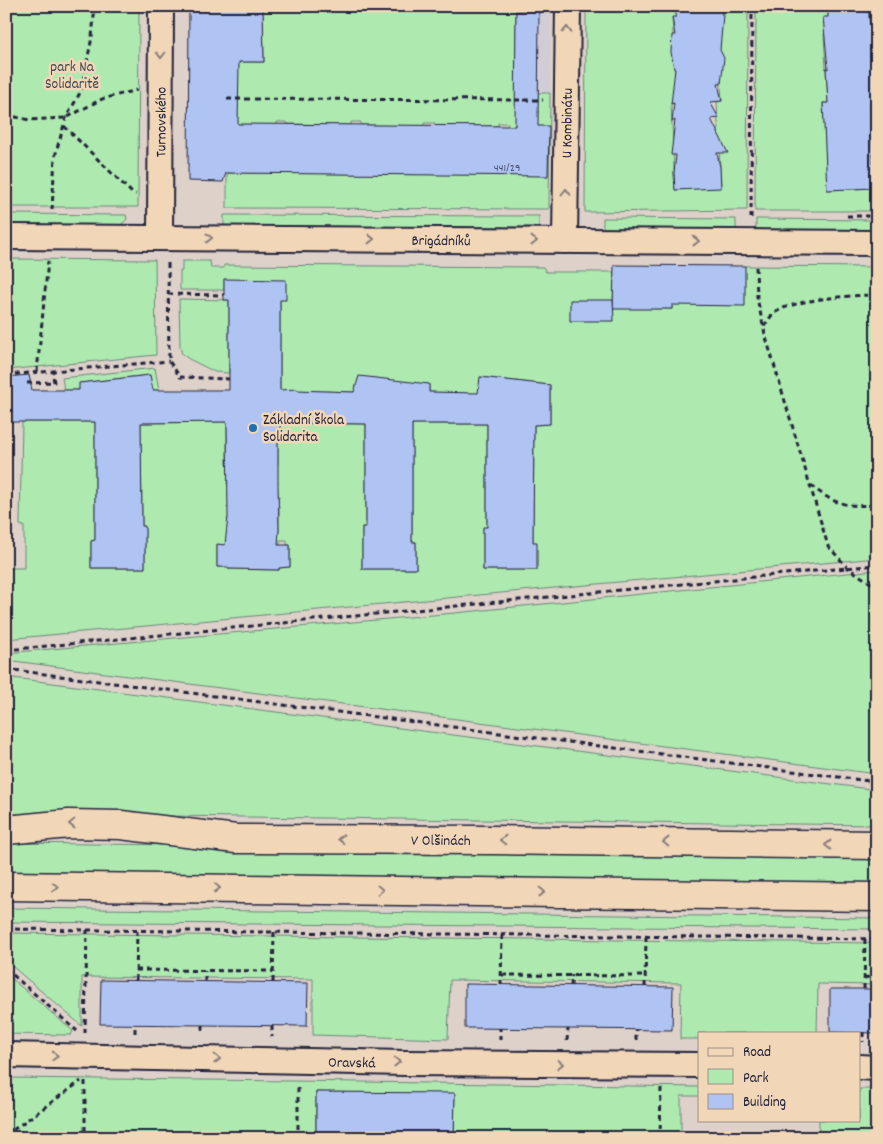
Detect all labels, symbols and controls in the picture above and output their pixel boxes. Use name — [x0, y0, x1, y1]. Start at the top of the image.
one-way arrow — [562, 25, 573, 33]
one-way arrow — [156, 52, 166, 59]
park label: park Na Solidaritě — [45, 57, 99, 96]
street label: Turnovského — [151, 86, 174, 157]
street label: U Kombinátu — [557, 88, 580, 158]
house number: 441/29 — [494, 160, 520, 177]
one-way arrow — [561, 188, 571, 196]
street label: Brigádníků — [411, 231, 471, 253]
one-way arrow — [206, 233, 213, 243]
one-way arrow — [368, 234, 376, 244]
one-way arrow — [530, 235, 538, 246]
one-way arrow — [693, 236, 701, 246]
place label: Základní škola Solidarita — [263, 410, 345, 449]
marker: Základní škola Solidarita — [247, 422, 259, 434]
one-way arrow — [68, 819, 76, 829]
street label: V Olšinách — [411, 831, 471, 853]
one-way arrow — [336, 834, 344, 844]
one-way arrow — [499, 835, 506, 845]
one-way arrow — [661, 837, 669, 847]
one-way arrow — [824, 840, 832, 850]
one-way arrow — [52, 882, 59, 892]
one-way arrow — [214, 883, 222, 894]
one-way arrow — [376, 885, 384, 895]
one-way arrow — [539, 887, 547, 897]
legend — [698, 1032, 860, 1122]
text: Road — [743, 1042, 771, 1064]
one-way arrow — [52, 1051, 59, 1061]
street label: Oravská — [328, 1052, 376, 1075]
one-way arrow — [214, 1054, 222, 1064]
one-way arrow — [394, 1057, 402, 1068]
one-way arrow — [556, 1059, 564, 1069]
text: Park — [743, 1068, 769, 1090]
text: Building — [743, 1092, 786, 1114]

